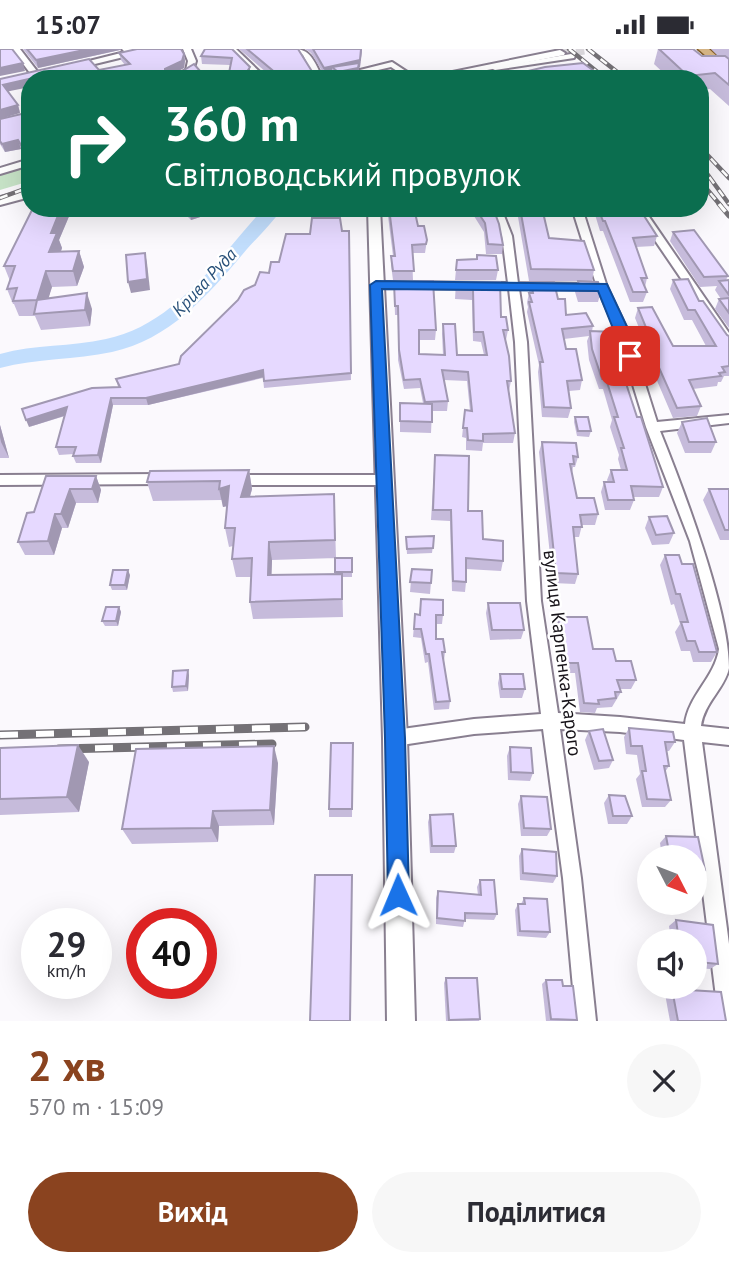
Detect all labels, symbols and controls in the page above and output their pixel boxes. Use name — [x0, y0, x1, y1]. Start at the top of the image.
text: 15:07 — [35, 8, 101, 41]
text: 360 m — [164, 91, 299, 155]
icon: right — [49, 98, 140, 189]
text: Світловодський провулок — [164, 153, 521, 195]
water label: Крива Руда — [167, 243, 242, 321]
pin — [600, 326, 660, 386]
icon: arrive — [611, 337, 649, 375]
street label: вулиця Карпенка-Карого — [538, 549, 588, 757]
north arrow — [637, 845, 707, 915]
map controls — [637, 845, 707, 999]
position arrow — [361, 858, 435, 932]
speed limit sign: 40 — [126, 908, 217, 999]
text: 29 — [47, 921, 86, 967]
button: sound — [637, 929, 707, 999]
text: km/h — [47, 959, 86, 982]
text: 2 хв — [28, 1038, 106, 1093]
button: close — [627, 1044, 701, 1118]
text: 570 m · 15:09 — [28, 1092, 164, 1121]
button: Вихід — [28, 1172, 358, 1252]
button: Поділитися — [372, 1172, 701, 1252]

